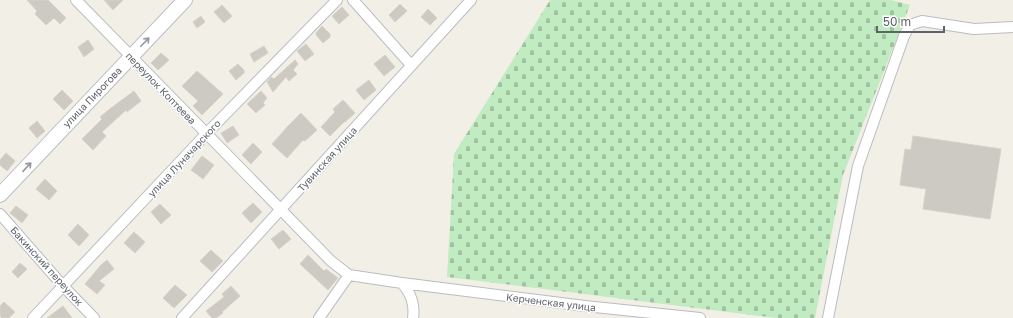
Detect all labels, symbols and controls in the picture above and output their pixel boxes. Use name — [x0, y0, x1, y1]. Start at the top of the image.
scale bar — [877, 8, 944, 34]
text: 50 m — [883, 14, 911, 29]
one-way arrow — [140, 37, 150, 47]
street label: переулок Коптеева — [123, 49, 199, 127]
street label: улица Пирогова — [60, 64, 124, 130]
street label: улица Луначарского — [145, 117, 223, 199]
street label: Тувинская улица — [295, 124, 359, 194]
one-way arrow — [22, 162, 32, 172]
street label: Бакинский переулок — [8, 224, 86, 308]
street label: Керченская улица — [505, 291, 597, 313]

